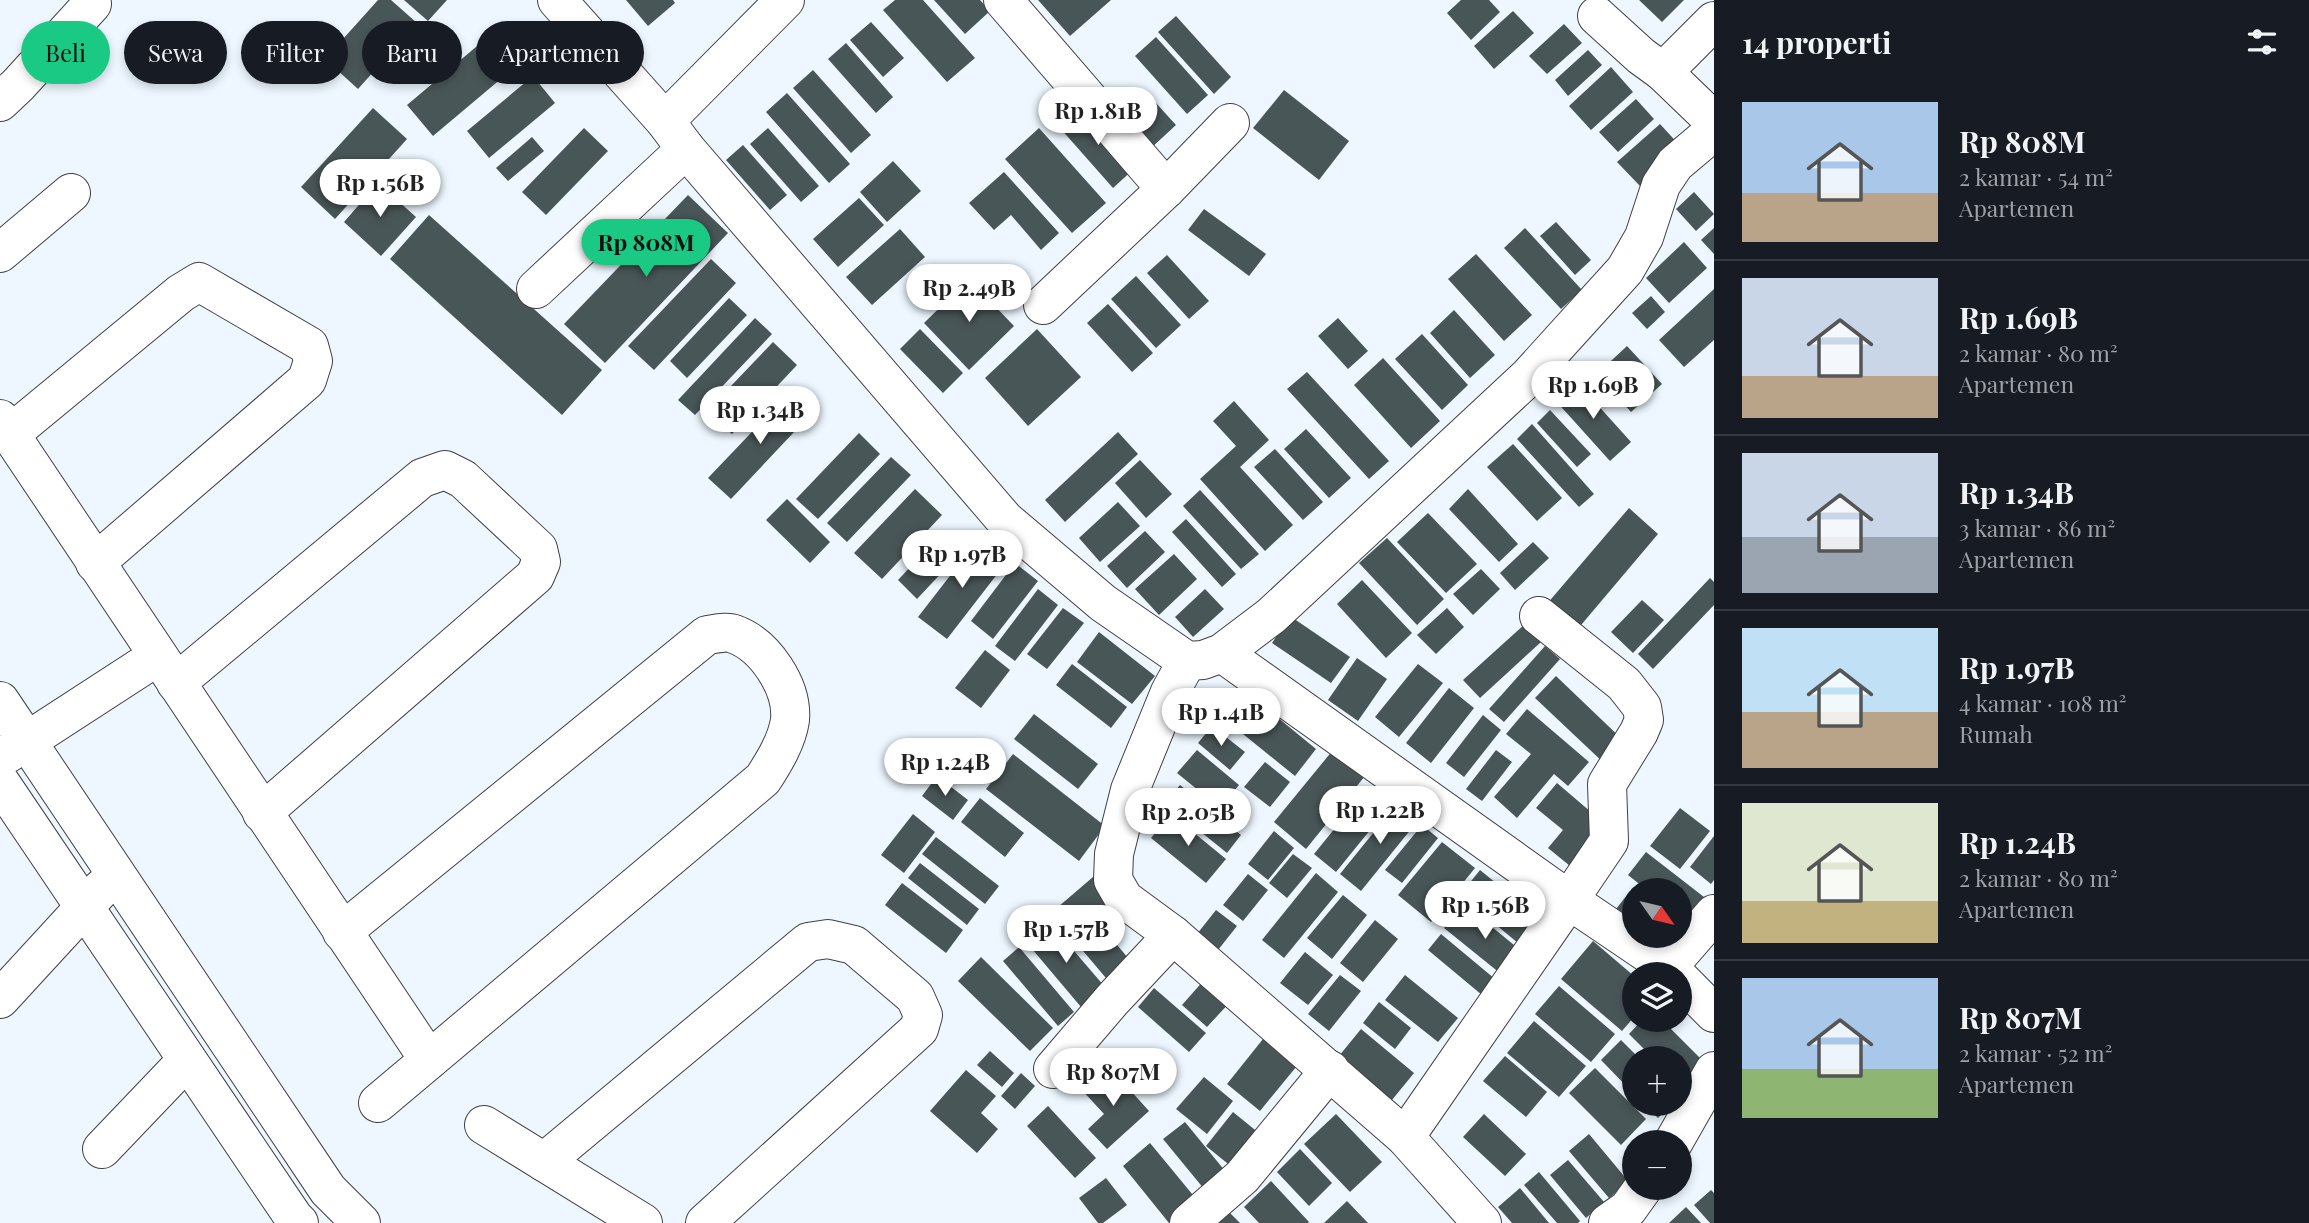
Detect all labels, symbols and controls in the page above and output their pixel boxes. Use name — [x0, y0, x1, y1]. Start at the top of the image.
chip: Beli — [21, 21, 110, 84]
chip: Sewa — [124, 21, 227, 84]
chip: Filter — [241, 21, 348, 84]
chip: Baru — [362, 21, 462, 84]
chip: Apartemen — [476, 21, 644, 84]
text: 14 properti — [1742, 22, 1892, 62]
icon: filters — [2243, 23, 2281, 61]
pin: Rp 1.81B — [1026, 88, 1170, 147]
text: Rp 1.81B — [1054, 94, 1142, 125]
text: Rp 808M — [1959, 121, 2086, 161]
icon: home — [1798, 130, 1882, 214]
pin: Rp 1.56B — [308, 160, 452, 219]
text: 2 kamar · 54 m² — [1959, 161, 2113, 192]
text: Rp 1.56B — [336, 166, 424, 197]
text: Apartemen — [1959, 192, 2074, 223]
pin: Rp 808M — [581, 219, 711, 279]
text: Rp 808M — [597, 226, 695, 257]
pin: Rp 2.49B — [897, 264, 1041, 324]
text: Rp 2.49B — [922, 271, 1016, 302]
text: Rp 1.69B — [1959, 297, 2078, 337]
icon: home — [1798, 306, 1882, 390]
text: 2 kamar · 80 m² — [1959, 337, 2118, 368]
pin: Rp 1.69B — [1521, 362, 1665, 421]
text: Rp 1.69B — [1547, 368, 1639, 399]
text: Apartemen — [1959, 368, 2074, 399]
pin: Rp 1.34B — [688, 386, 832, 446]
text: Rp 1.34B — [716, 393, 804, 424]
text: Rp 1.34B — [1959, 472, 2074, 512]
icon: home — [1798, 481, 1882, 565]
text: 3 kamar · 86 m² — [1959, 512, 2115, 543]
pin: Rp 1.97B — [890, 530, 1034, 590]
text: Rp 1.97B — [918, 537, 1006, 568]
text: Apartemen — [1959, 543, 2074, 574]
text: Rp 1.97B — [1959, 647, 2075, 687]
icon: home — [1798, 656, 1882, 740]
text: 4 kamar · 108 m² — [1959, 687, 2127, 718]
pin: Rp 1.41B — [1149, 688, 1293, 748]
text: Rp 1.41B — [1178, 695, 1264, 726]
text: Rumah — [1959, 718, 2033, 749]
pin: Rp 1.24B — [873, 738, 1017, 798]
text: Rp 1.24B — [900, 745, 990, 776]
pin: Rp 1.22B — [1308, 786, 1452, 846]
pin: Rp 2.05B — [1116, 788, 1260, 848]
text: Rp 1.22B — [1335, 793, 1425, 824]
text: Rp 2.05B — [1141, 795, 1235, 826]
text: Rp 1.24B — [1959, 822, 2076, 862]
icon: home — [1798, 831, 1882, 915]
text: 2 kamar · 80 m² — [1959, 862, 2118, 893]
north arrow — [1622, 878, 1692, 948]
map controls — [1622, 878, 1692, 1200]
pin: Rp 1.56B — [1413, 881, 1557, 941]
text: Rp 1.56B — [1441, 888, 1529, 919]
text: Apartemen — [1959, 893, 2074, 924]
pin: Rp 1.57B — [994, 906, 1138, 965]
text: Rp 1.57B — [1023, 912, 1109, 943]
button: layers — [1622, 962, 1692, 1032]
text: Rp 807M — [1959, 997, 2082, 1037]
icon: home — [1798, 1006, 1882, 1090]
text: 2 kamar · 52 m² — [1959, 1037, 2113, 1068]
button: + — [1622, 1046, 1692, 1116]
pin: Rp 807M — [1048, 1048, 1178, 1108]
text: Rp 807M — [1066, 1055, 1160, 1086]
text: Apartemen — [1959, 1068, 2074, 1099]
button: − — [1622, 1130, 1692, 1200]

